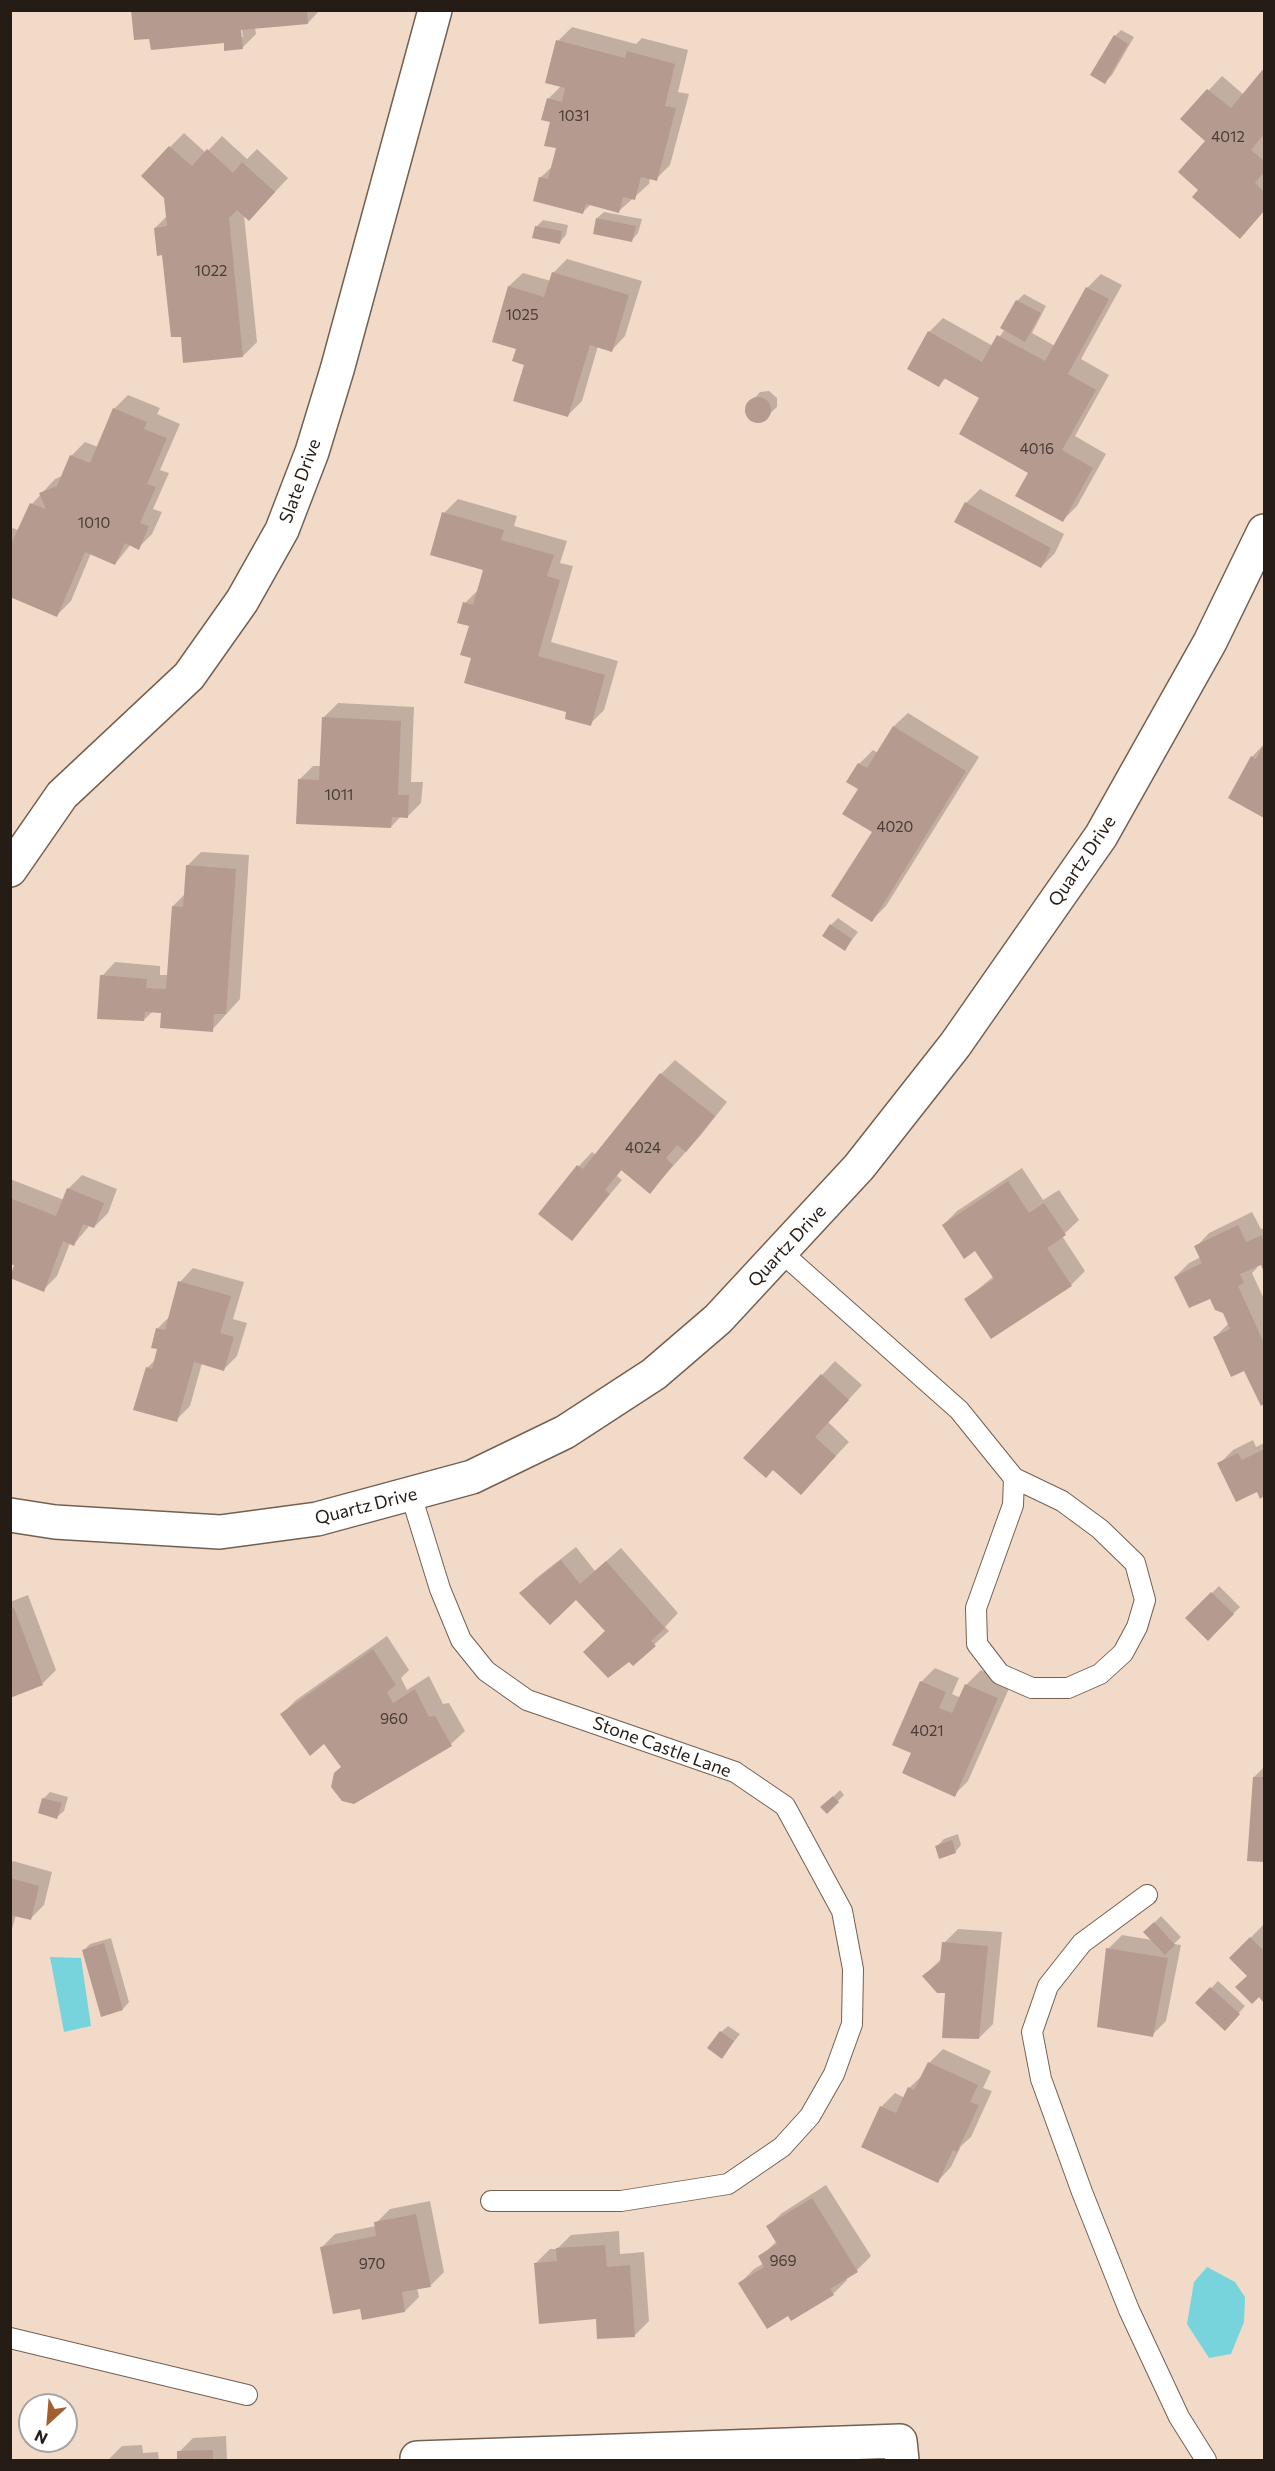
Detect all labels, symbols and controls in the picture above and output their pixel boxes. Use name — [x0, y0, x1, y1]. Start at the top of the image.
house number: 1031 — [558, 107, 590, 125]
house number: 4012 — [1211, 128, 1245, 146]
house number: 1022 — [195, 262, 227, 280]
house number: 1025 — [505, 306, 539, 324]
street label: Slate Drive — [275, 436, 325, 526]
house number: 4016 — [1020, 440, 1054, 458]
house number: 1010 — [78, 514, 110, 532]
house number: 1011 — [324, 786, 354, 804]
street label: Quartz Drive — [1044, 812, 1120, 910]
house number: 4020 — [877, 818, 913, 836]
house number: 4024 — [625, 1139, 661, 1157]
street label: Quartz Drive — [743, 1200, 831, 1292]
street label: Quartz Drive — [313, 1483, 419, 1529]
house number: 960 — [380, 1710, 408, 1728]
street label: Stone Castle Lane — [590, 1712, 734, 1782]
house number: 4021 — [910, 1722, 944, 1740]
house number: 969 — [769, 2252, 797, 2270]
house number: 970 — [359, 2255, 385, 2273]
north arrow — [18, 2393, 78, 2453]
text: N — [31, 2427, 50, 2449]

